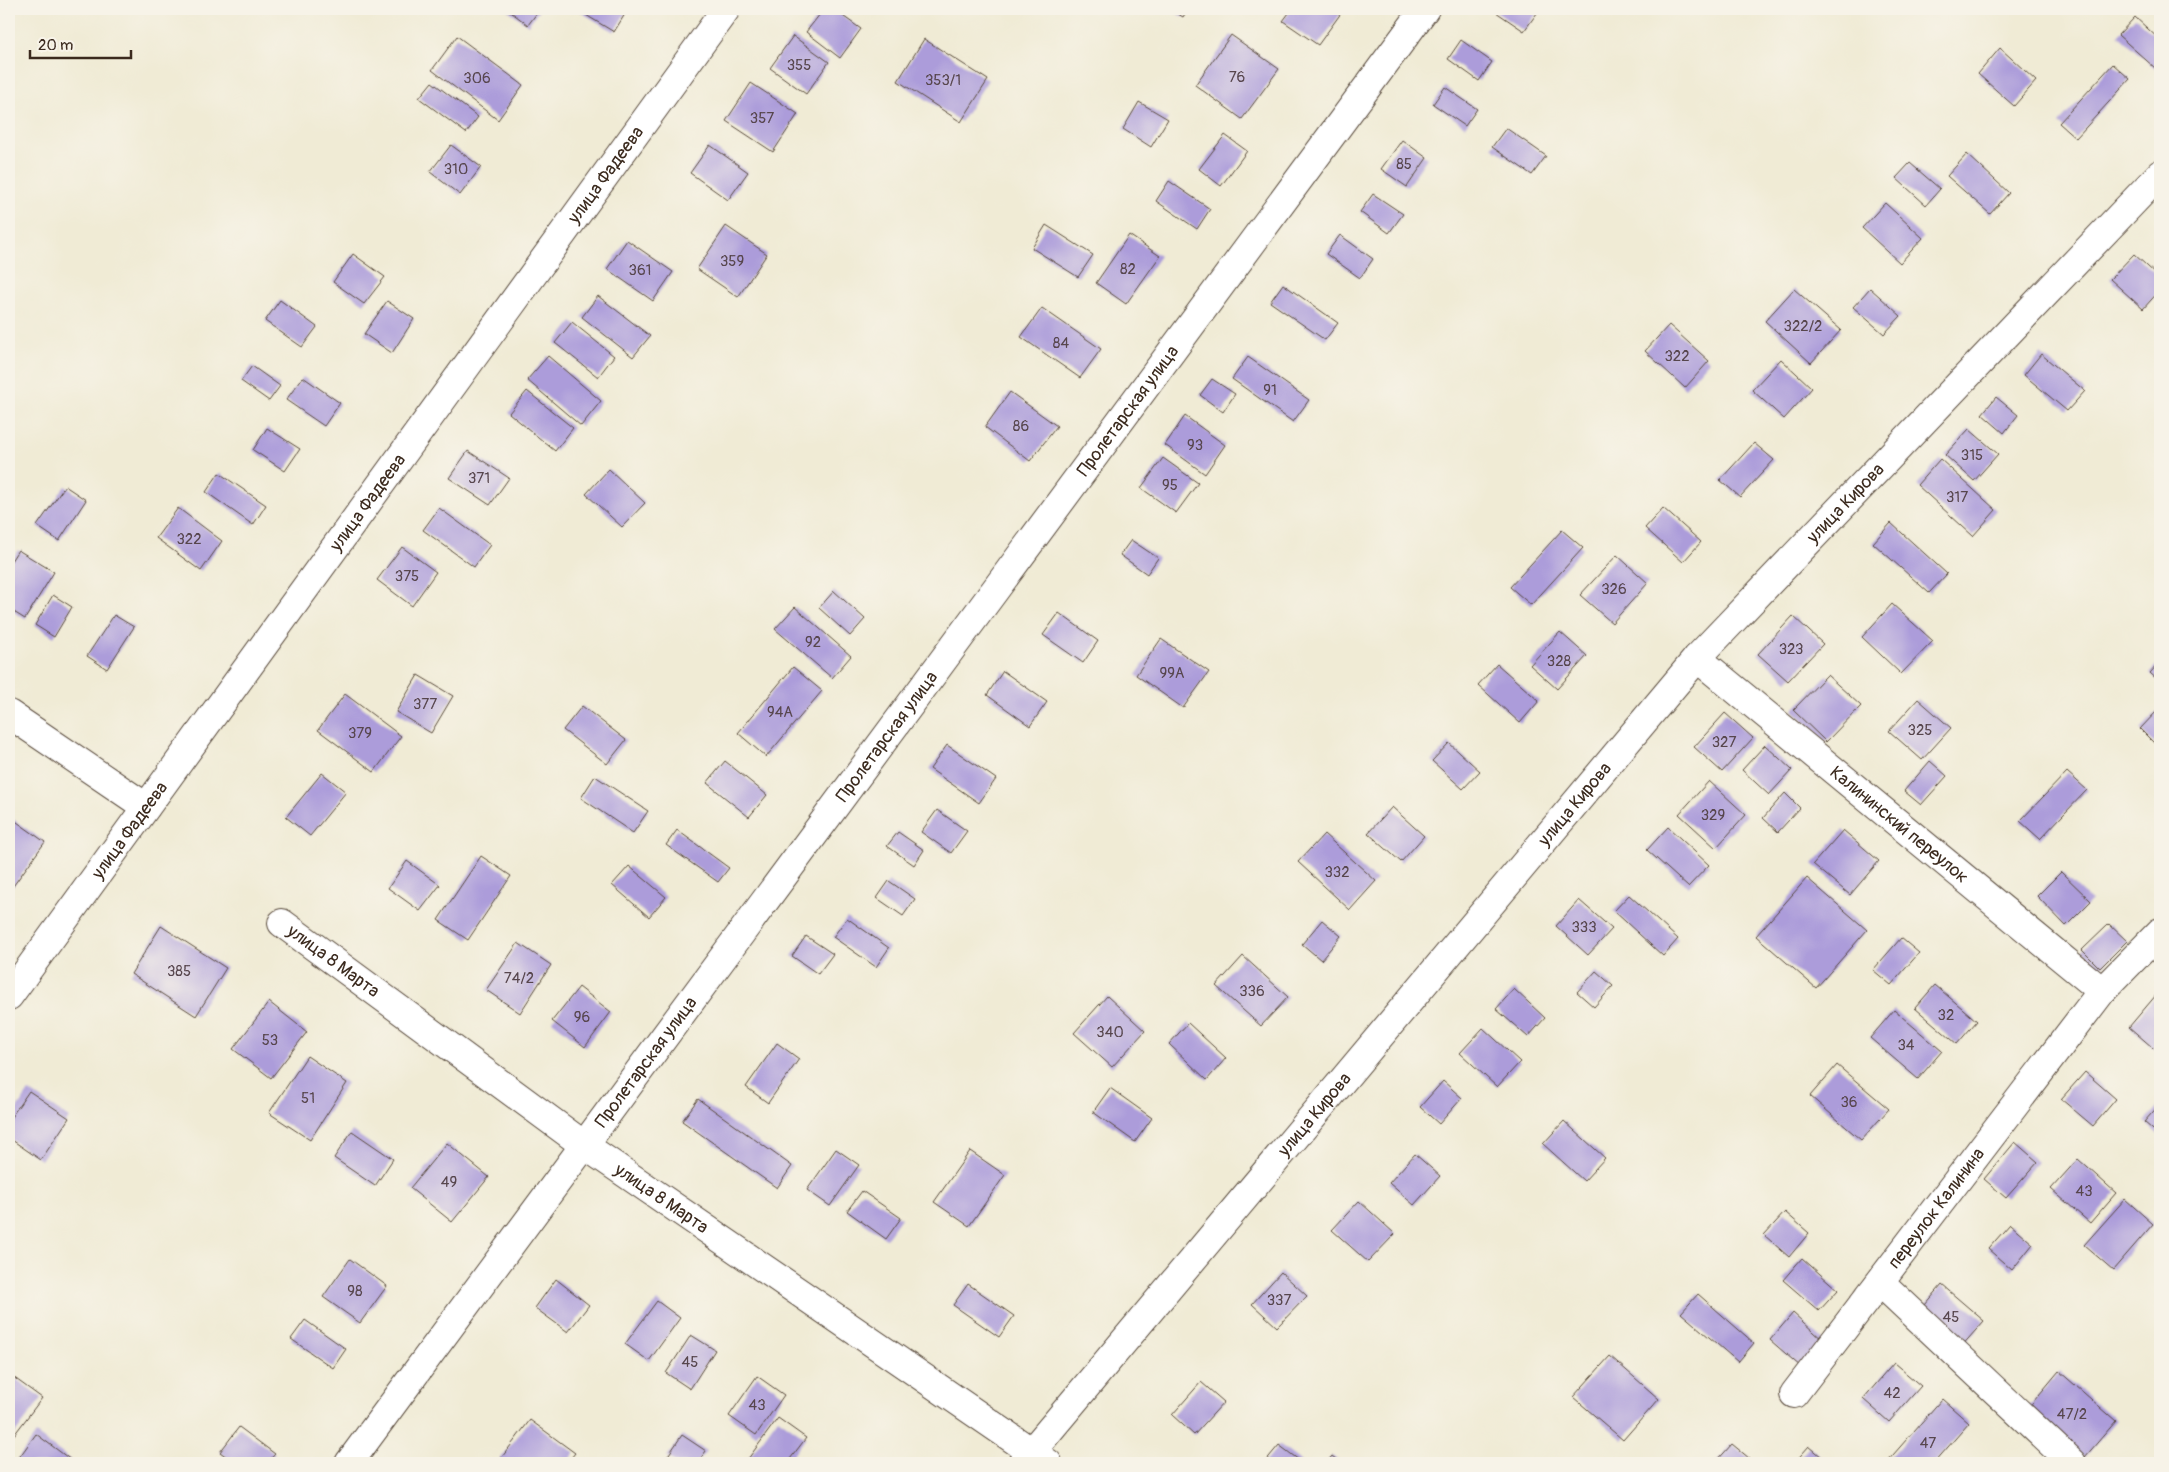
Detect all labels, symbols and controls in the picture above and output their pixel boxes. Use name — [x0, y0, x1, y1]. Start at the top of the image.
scale bar — [30, 28, 131, 60]
text: 20 m — [38, 36, 73, 55]
house number: 355 — [787, 56, 811, 75]
house number: 76 — [1229, 68, 1245, 87]
house number: 306 — [463, 69, 491, 88]
house number: 353/1 — [925, 71, 961, 90]
house number: 357 — [750, 109, 774, 128]
street label: улица Фадеева — [562, 122, 649, 229]
house number: 85 — [1396, 155, 1412, 174]
house number: 310 — [444, 160, 468, 179]
house number: 359 — [720, 252, 744, 271]
house number: 82 — [1120, 260, 1136, 279]
house number: 361 — [629, 261, 651, 280]
house number: 322/2 — [1784, 317, 1822, 336]
house number: 84 — [1053, 334, 1069, 353]
street label: Пролетарская улица — [1072, 341, 1184, 481]
house number: 322 — [1664, 347, 1690, 366]
house number: 91 — [1263, 381, 1277, 400]
house number: 86 — [1013, 417, 1029, 436]
house number: 93 — [1187, 436, 1203, 455]
house number: 315 — [1961, 446, 1983, 465]
street label: улица Фадеева — [324, 449, 411, 557]
street label: улица Кирова — [1801, 458, 1889, 549]
house number: 371 — [468, 469, 490, 488]
house number: 95 — [1162, 476, 1178, 495]
house number: 317 — [1946, 488, 1968, 507]
house number: 322 — [176, 530, 202, 549]
house number: 375 — [395, 567, 419, 586]
house number: 326 — [1601, 580, 1627, 599]
house number: 92 — [805, 633, 821, 652]
house number: 323 — [1779, 640, 1803, 659]
house number: 328 — [1547, 652, 1572, 671]
house number: 99А — [1159, 664, 1185, 683]
street label: Пролетарская улица — [831, 666, 943, 806]
house number: 377 — [413, 695, 437, 714]
house number: 94А — [767, 703, 793, 722]
house number: 325 — [1908, 721, 1932, 740]
house number: 379 — [348, 724, 372, 743]
house number: 327 — [1712, 733, 1736, 752]
street label: улица Кирова — [1532, 757, 1616, 851]
street label: Калининский переулок — [1825, 761, 1973, 888]
street label: улица Фадеева — [86, 777, 173, 884]
house number: 329 — [1701, 806, 1725, 825]
house number: 332 — [1324, 863, 1350, 882]
house number: 333 — [1571, 918, 1597, 937]
street label: улица 8 Марта — [282, 919, 384, 1002]
house number: 385 — [167, 962, 191, 981]
house number: 74/2 — [504, 969, 534, 988]
house number: 336 — [1239, 982, 1265, 1001]
street label: Пролетарская улица — [590, 992, 702, 1132]
house number: 32 — [1938, 1006, 1954, 1025]
house number: 96 — [574, 1008, 590, 1027]
house number: 340 — [1096, 1023, 1124, 1042]
house number: 53 — [262, 1031, 278, 1050]
house number: 34 — [1897, 1036, 1915, 1055]
street label: улица Кирова — [1272, 1068, 1356, 1162]
house number: 51 — [301, 1089, 315, 1108]
house number: 36 — [1840, 1093, 1858, 1112]
street label: переулок Калинина — [1883, 1143, 1990, 1273]
street label: улица 8 Марта — [609, 1157, 713, 1239]
house number: 49 — [441, 1173, 457, 1192]
house number: 43 — [2075, 1182, 2093, 1201]
house number: 98 — [347, 1282, 363, 1301]
house number: 337 — [1267, 1291, 1291, 1310]
house number: 45 — [1943, 1308, 1959, 1327]
house number: 45 — [682, 1353, 698, 1372]
house number: 42 — [1883, 1384, 1901, 1403]
house number: 43 — [748, 1396, 766, 1415]
house number: 47/2 — [2057, 1405, 2087, 1424]
house number: 47 — [1920, 1434, 1936, 1453]

